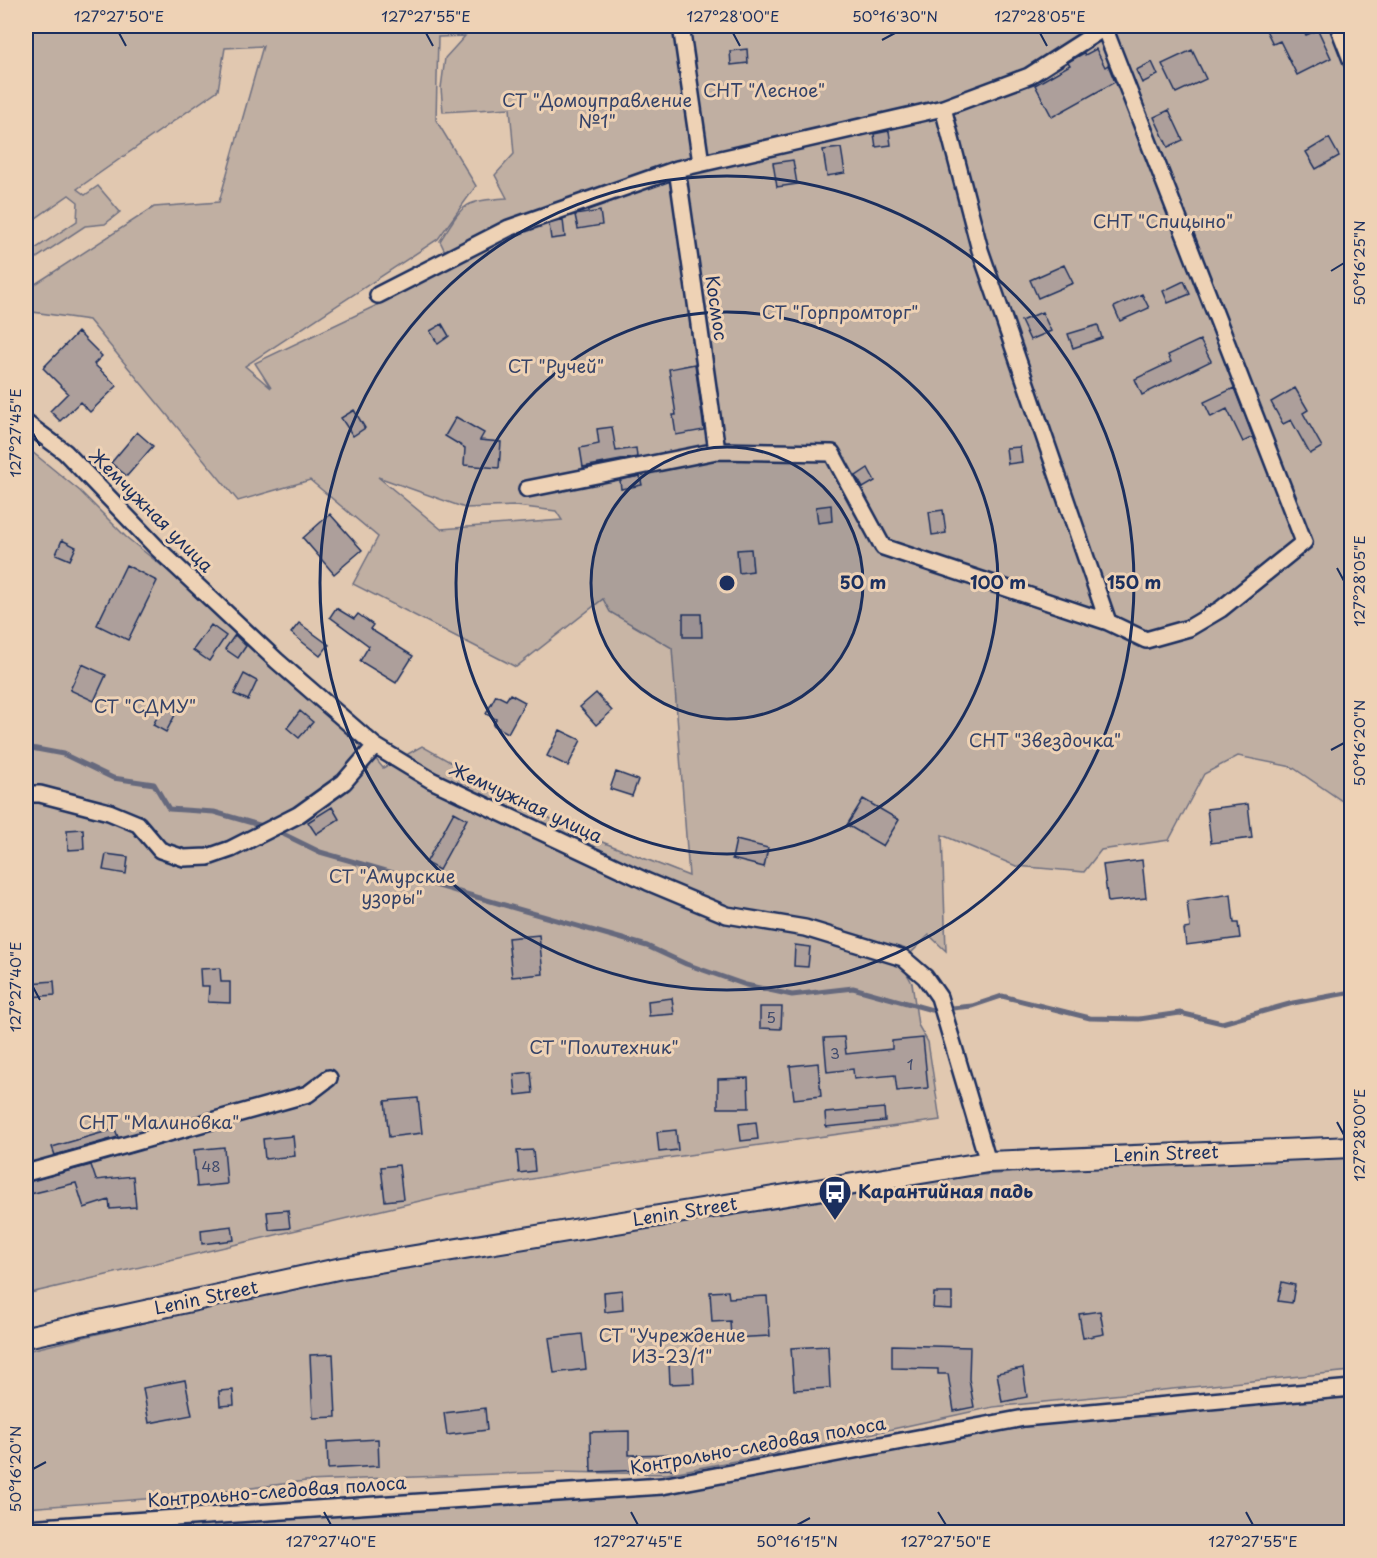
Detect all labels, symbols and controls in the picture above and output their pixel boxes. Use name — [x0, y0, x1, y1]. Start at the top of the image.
text: 127°27'50"E — [74, 4, 164, 27]
text: 127°27'55"E — [381, 4, 471, 27]
text: 127°28'00"E — [687, 4, 779, 27]
text: 50°16'30"N — [852, 4, 938, 27]
text: 127°28'05"E — [994, 4, 1086, 27]
park label: СНТ "Лесное" — [703, 76, 825, 103]
park label: СТ "Домоуправление №1" — [502, 86, 692, 134]
park label: СНТ "Спицыно" — [1093, 207, 1233, 234]
text: 50°16'25"N — [1347, 220, 1370, 306]
street label: Космос — [700, 274, 735, 342]
park label: СТ "Горпромторг" — [762, 298, 918, 325]
park label: СТ "Ручей" — [508, 352, 604, 379]
text: 127°27'45"E — [3, 388, 26, 478]
street label: Жемчужная улица — [84, 442, 221, 579]
text: 127°28'05"E — [1347, 535, 1370, 627]
text: 50 m — [840, 568, 886, 595]
text: 100 m — [970, 568, 1026, 595]
text: 150 m — [1107, 568, 1161, 595]
centre of rings — [717, 573, 737, 593]
park label: СТ "СДМУ" — [94, 692, 196, 719]
text: 50°16'20"N — [1347, 700, 1370, 786]
park label: СНТ "Звездочка" — [969, 726, 1121, 753]
street label: Жемчужная улица — [446, 754, 608, 849]
park label: СТ "Амурские узоры" — [329, 862, 455, 910]
text: 127°27'40"E — [3, 942, 26, 1032]
house number: 5 — [766, 1005, 776, 1028]
park label: СТ "Политехник" — [529, 1033, 679, 1060]
house number: 3 — [830, 1041, 840, 1064]
house number: 1 — [907, 1052, 913, 1075]
text: 127°28'00"E — [1347, 1089, 1370, 1181]
park label: СНТ "Малиновка" — [79, 1108, 239, 1135]
street label: Lenin Street — [1113, 1137, 1219, 1168]
house number: 48 — [201, 1154, 221, 1177]
bus stop icon: Карантийная падь — [817, 1174, 853, 1221]
place label: Карантийная падь — [858, 1177, 1033, 1204]
street label: Lenin Street — [631, 1189, 739, 1232]
street label: Lenin Street — [151, 1272, 260, 1321]
park label: СТ "Учреждение ИЗ-23/1" — [598, 1321, 746, 1369]
street label: Контрольно-следовая полоса — [628, 1409, 889, 1480]
text: 50°16'20"N — [3, 1426, 26, 1512]
street label: Контрольно-следовая полоса — [147, 1468, 408, 1513]
text: 127°27'40"E — [286, 1529, 376, 1552]
text: 127°27'45"E — [593, 1529, 683, 1552]
text: 50°16'15"N — [756, 1529, 838, 1552]
text: 127°27'50"E — [901, 1529, 991, 1552]
text: 127°27'55"E — [1208, 1529, 1298, 1552]

